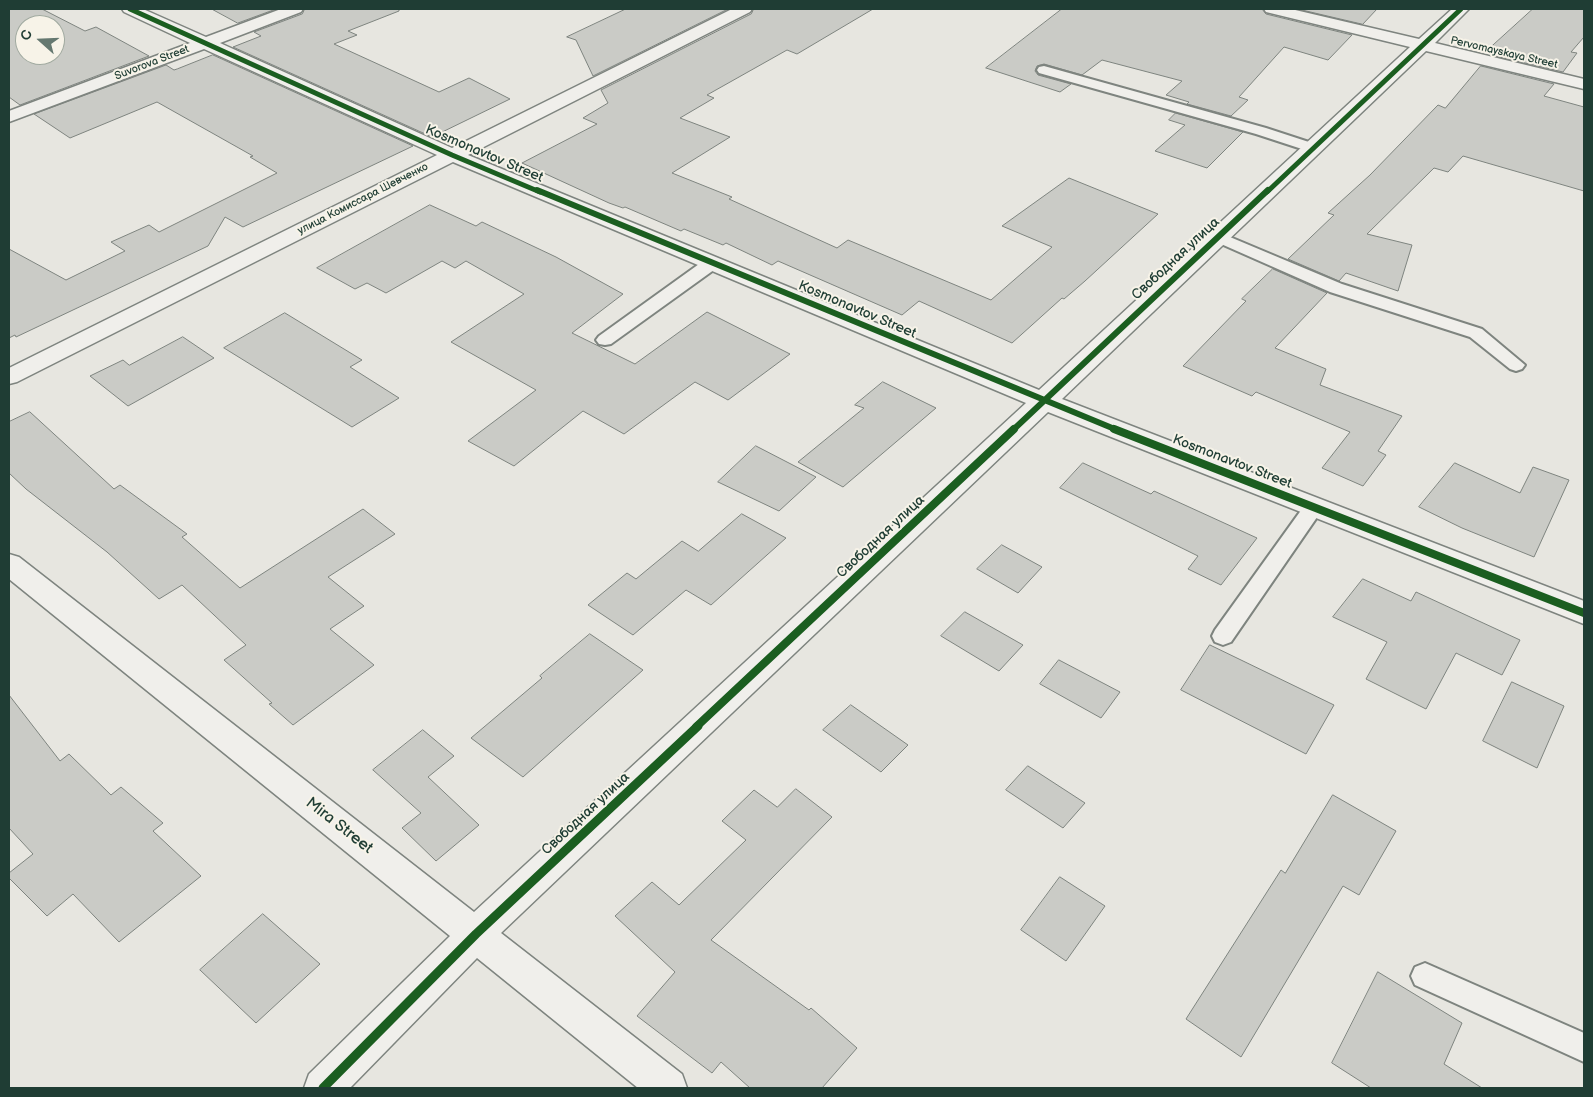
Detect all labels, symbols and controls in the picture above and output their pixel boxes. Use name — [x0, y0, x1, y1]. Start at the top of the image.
north arrow — [15, 15, 65, 65]
text: С — [17, 28, 36, 43]
street label: Pervomayskaya Street — [1449, 34, 1559, 72]
street label: Suvorova Street — [113, 43, 191, 83]
street label: Kosmonavtov Street — [422, 122, 546, 186]
street label: улица Комиссара Шевченко — [296, 160, 430, 238]
street label: Свободная улица — [1129, 214, 1223, 304]
street label: Kosmonavtov Street — [795, 278, 919, 342]
street label: Kosmonavtov Street — [1170, 431, 1294, 493]
street label: Свободная улица — [834, 492, 928, 582]
street label: Свободная улица — [539, 769, 633, 859]
street label: Mira Street — [301, 794, 377, 858]

